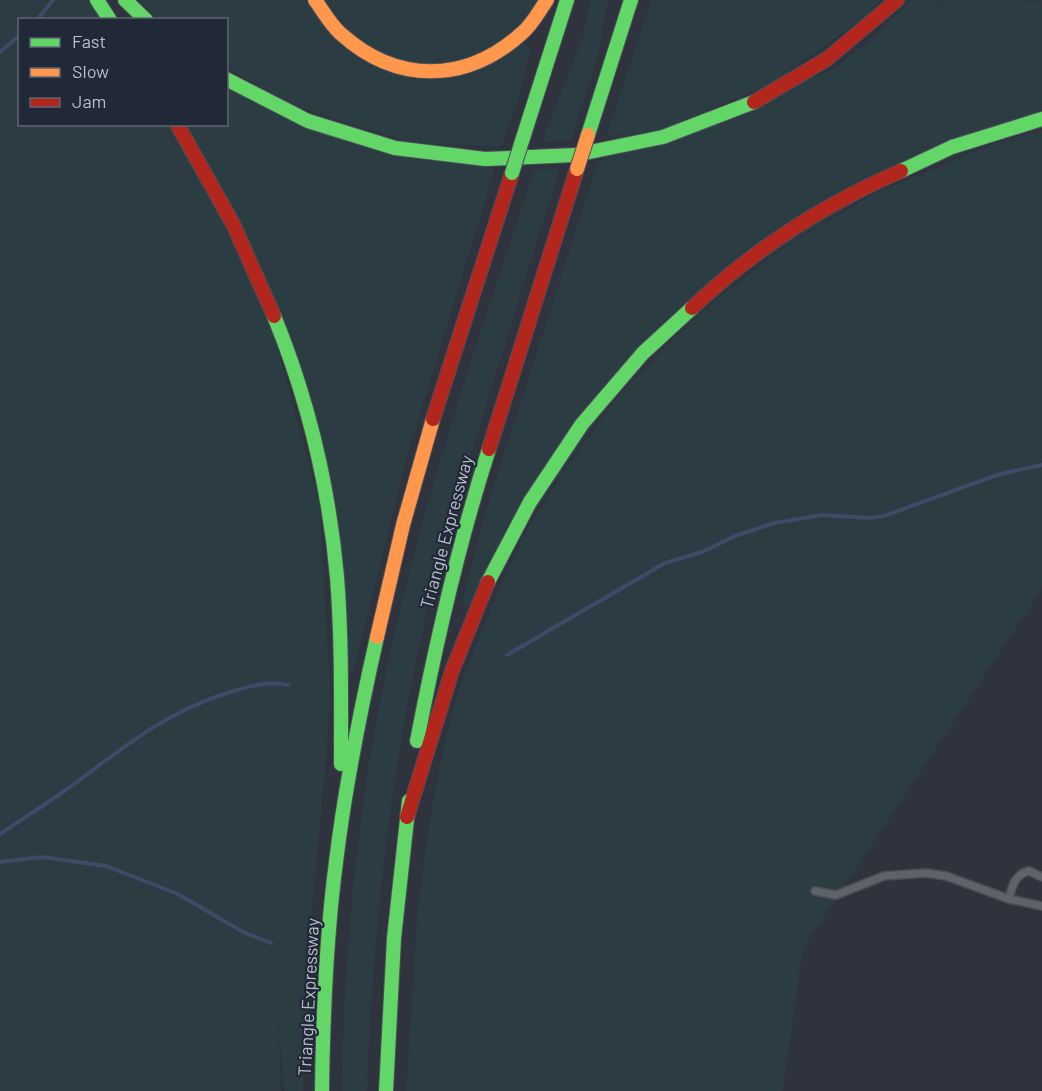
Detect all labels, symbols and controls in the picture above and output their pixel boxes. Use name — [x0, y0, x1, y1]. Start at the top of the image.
legend — [18, 18, 228, 126]
text: Fast — [72, 30, 106, 52]
text: Slow — [72, 60, 109, 82]
text: Jam — [72, 90, 106, 112]
street label: Triangle Expressway — [415, 452, 477, 611]
street label: Triangle Expressway — [293, 917, 323, 1077]

